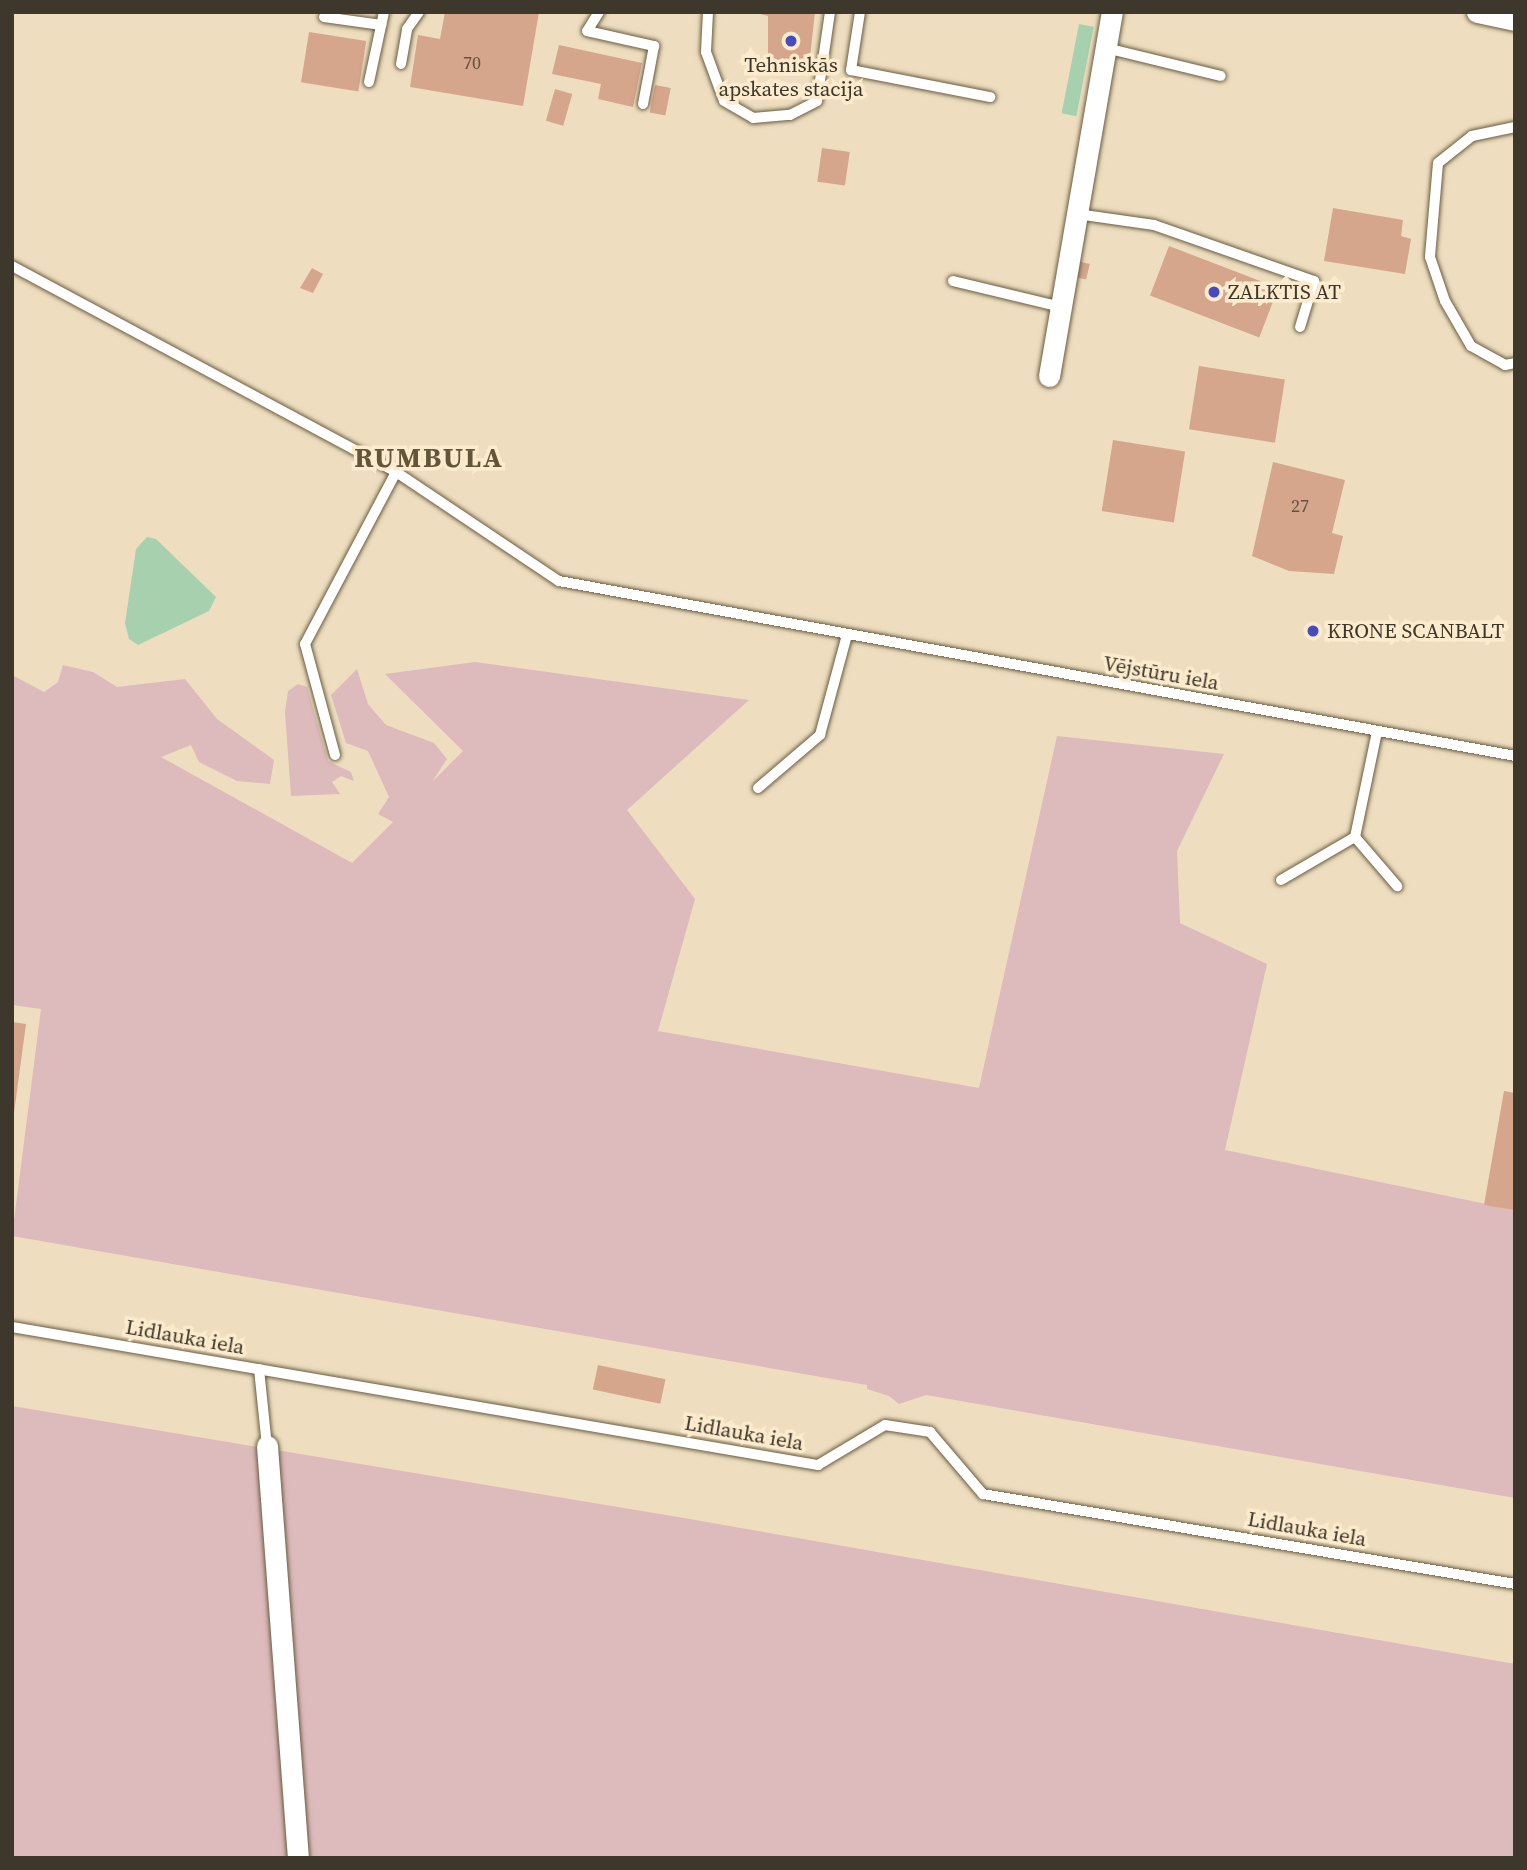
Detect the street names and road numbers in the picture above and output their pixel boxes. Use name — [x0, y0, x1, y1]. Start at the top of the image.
street label: Vējstūru iela — [1101, 650, 1221, 696]
street label: Lidlauka iela — [124, 1314, 246, 1360]
street label: Lidlauka iela — [683, 1410, 805, 1456]
street label: Lidlauka iela — [1246, 1506, 1368, 1552]

